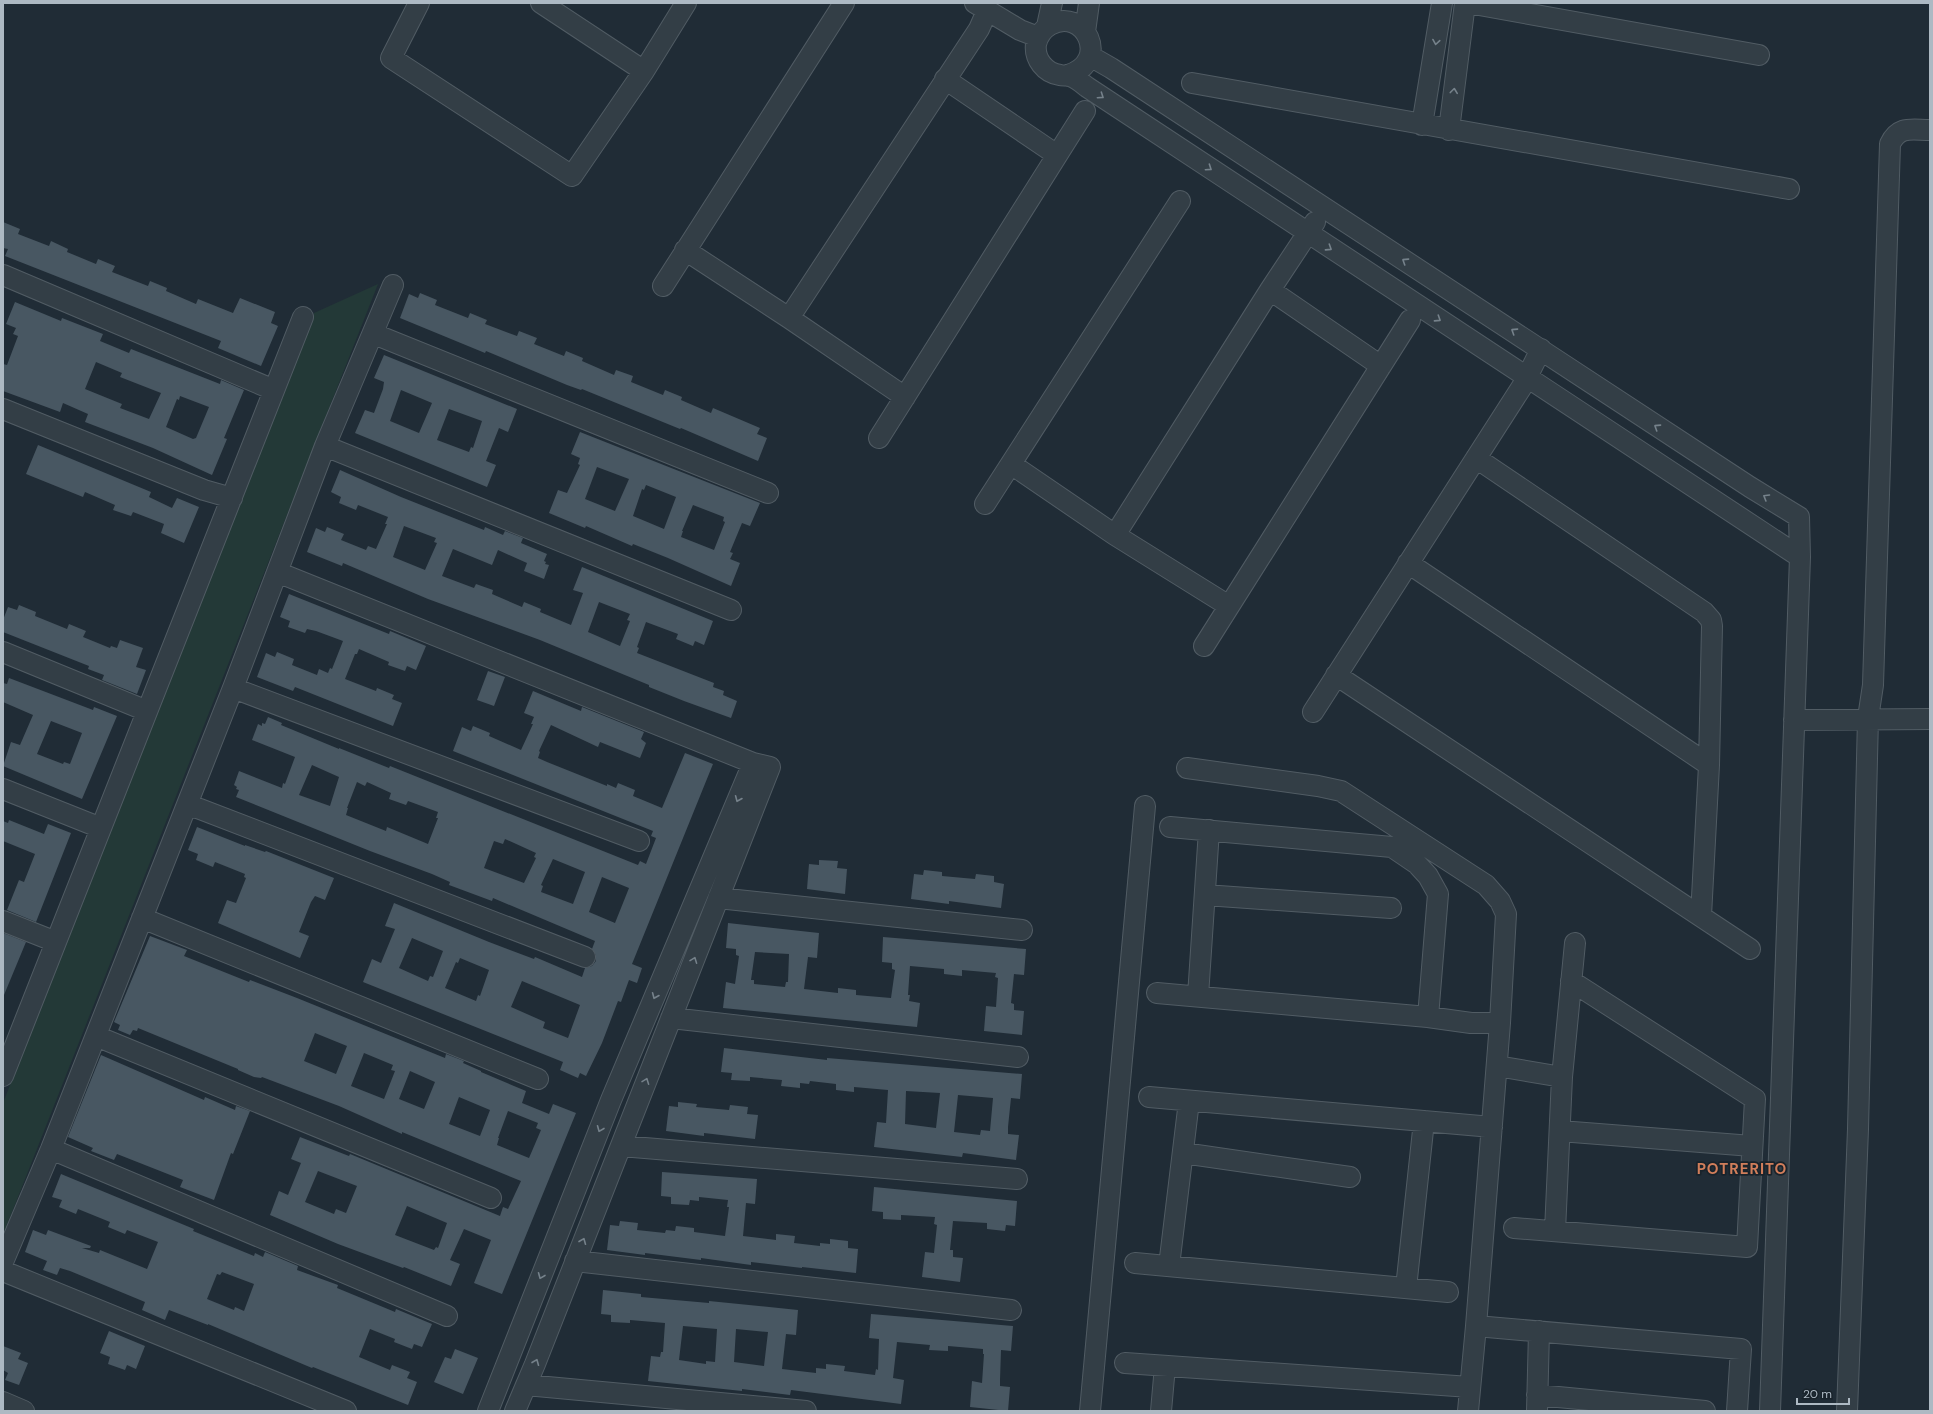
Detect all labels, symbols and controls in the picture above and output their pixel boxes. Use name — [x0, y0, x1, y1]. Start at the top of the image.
one-way arrow — [1432, 38, 1440, 45]
one-way arrow — [1449, 88, 1458, 94]
one-way arrow — [1097, 91, 1104, 99]
one-way arrow — [1205, 163, 1212, 170]
one-way arrow — [1325, 243, 1332, 251]
one-way arrow — [1402, 259, 1409, 266]
one-way arrow — [1434, 314, 1441, 322]
one-way arrow — [1511, 329, 1518, 336]
one-way arrow — [1654, 424, 1661, 432]
one-way arrow — [1763, 495, 1770, 502]
one-way arrow — [734, 795, 742, 802]
one-way arrow — [689, 957, 697, 964]
one-way arrow — [652, 992, 660, 1000]
one-way arrow — [642, 1078, 650, 1085]
one-way arrow — [596, 1126, 604, 1133]
district label: POTRERITO — [1697, 1159, 1787, 1179]
one-way arrow — [579, 1238, 587, 1245]
one-way arrow — [538, 1273, 546, 1280]
one-way arrow — [531, 1359, 539, 1366]
scale bar — [1797, 1380, 1849, 1406]
text: 20 m — [1803, 1386, 1832, 1402]

